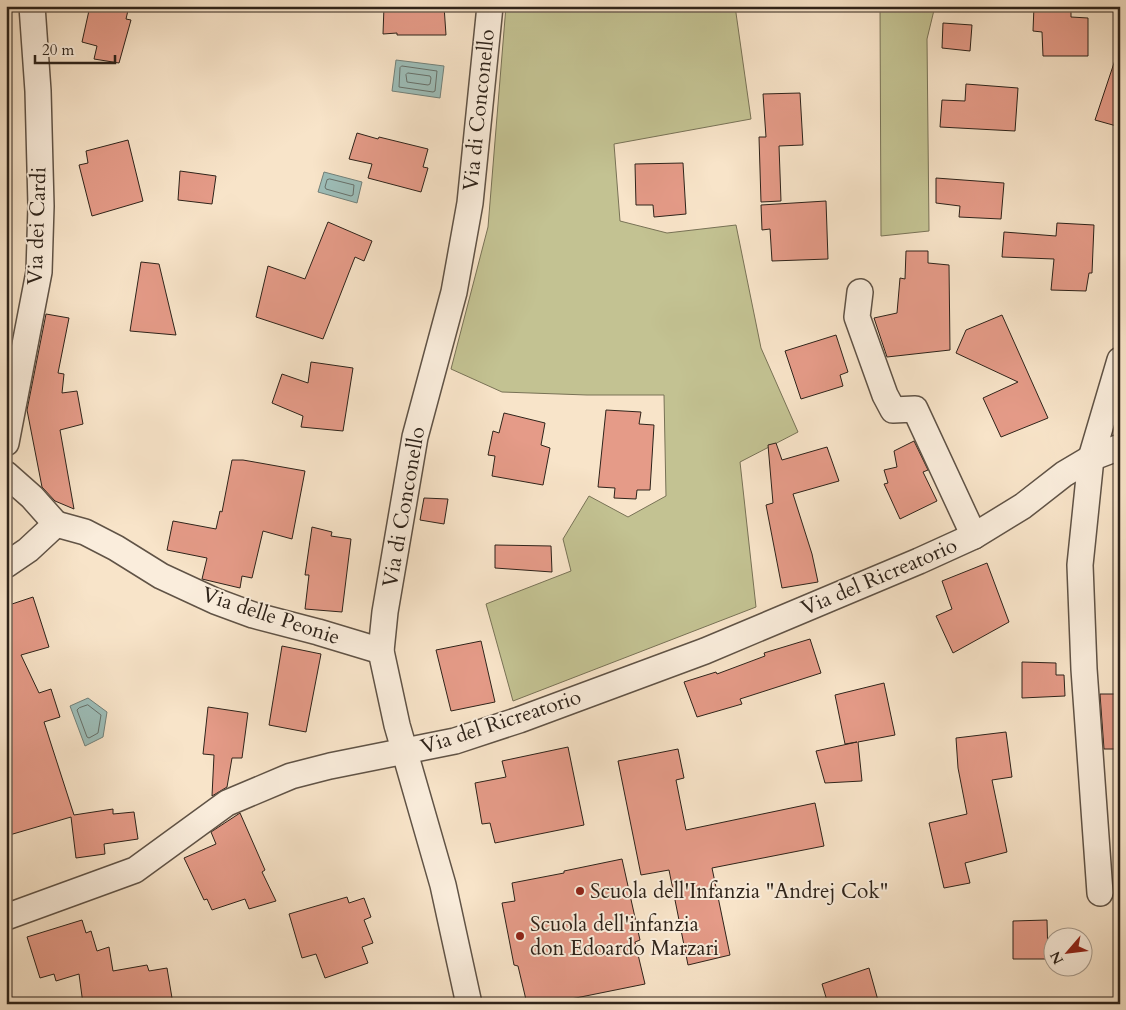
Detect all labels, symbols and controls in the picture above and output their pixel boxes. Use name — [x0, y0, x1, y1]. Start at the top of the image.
street label: Via di Conconello — [456, 28, 502, 192]
scale bar — [35, 32, 115, 64]
text: 20 m — [42, 40, 74, 60]
street label: Via dei Cardi — [20, 166, 54, 286]
street label: Via di Conconello — [376, 424, 432, 590]
street label: Via del Ricreatorio — [796, 531, 962, 623]
street label: Via delle Peonie — [198, 580, 344, 652]
street label: Via del Ricreatorio — [417, 682, 585, 762]
place label: Scuola dell'Infanzia "Andrej Cok" — [590, 877, 888, 906]
marker: Scuola dell'Infanzia "Andrej Cok" — [574, 885, 586, 897]
place label: Scuola dell'infanzia don Edoardo Marzari — [530, 910, 719, 963]
north arrow — [1044, 928, 1094, 978]
marker: Scuola dell'infanzia don Edoardo Marzari — [514, 930, 526, 942]
text: N — [1046, 948, 1068, 968]

